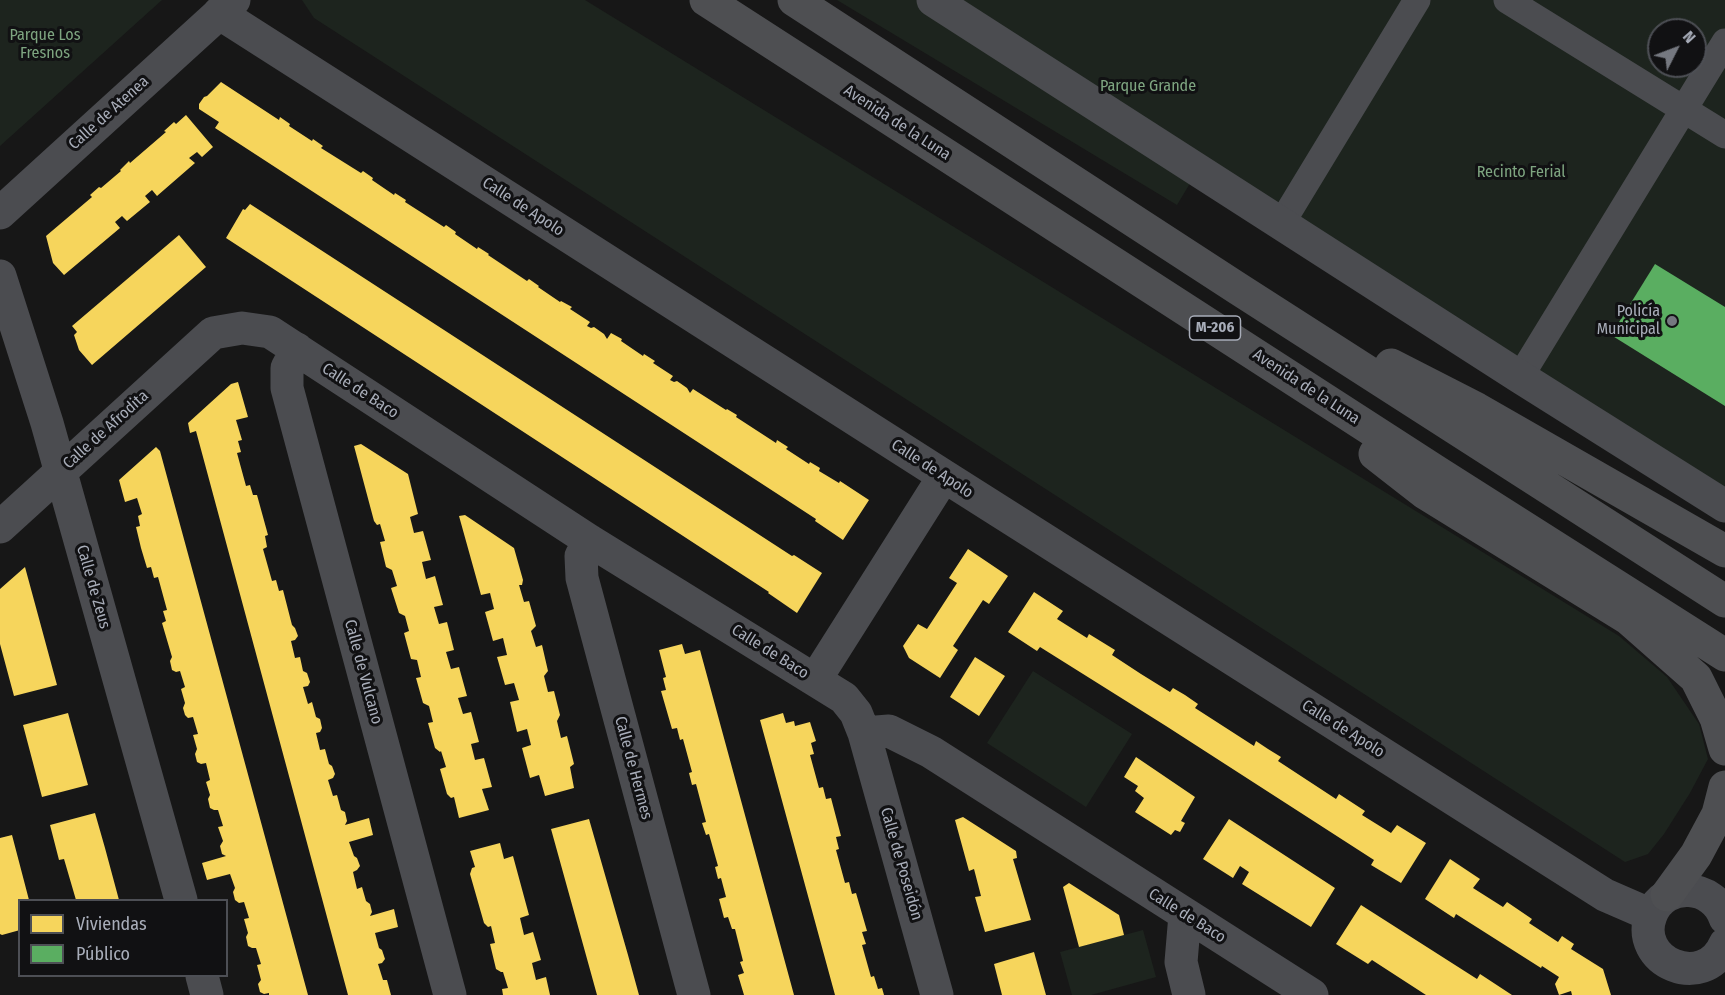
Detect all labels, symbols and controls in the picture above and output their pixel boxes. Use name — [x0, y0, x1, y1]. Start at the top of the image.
north arrow — [1647, 18, 1707, 78]
park label: Parque Los Fresnos — [9, 26, 81, 64]
text: N — [1679, 27, 1700, 47]
street label: Calle de Atenea — [65, 72, 153, 154]
park label: Parque Grande — [1100, 77, 1196, 97]
street label: Avenida de la Luna — [840, 81, 954, 165]
park label: Recinto Ferial — [1477, 163, 1565, 183]
street label: Calle de Apolo — [478, 173, 568, 241]
place label: Policía Municipal — [1597, 302, 1660, 340]
marker: Policía Municipal — [1665, 314, 1679, 328]
road number: M-206 — [1190, 316, 1240, 340]
street label: Avenida de la Luna — [1249, 345, 1363, 429]
street label: Calle de Baco — [318, 359, 402, 423]
street label: Calle de Afrodita — [59, 387, 153, 473]
street label: Calle de Apolo — [887, 435, 977, 503]
street label: Calle de Zeus — [72, 543, 114, 631]
street label: Calle de Vulcano — [340, 618, 386, 726]
street label: Calle de Baco — [728, 621, 812, 683]
street label: Calle de Apolo — [1298, 696, 1388, 762]
street label: Calle de Hermes — [610, 714, 656, 822]
street label: Calle de Poseidón — [876, 805, 926, 923]
street label: Calle de Baco — [1145, 885, 1229, 947]
legend — [18, 899, 228, 977]
text: Viviendas — [76, 913, 147, 935]
text: Público — [76, 943, 130, 965]

